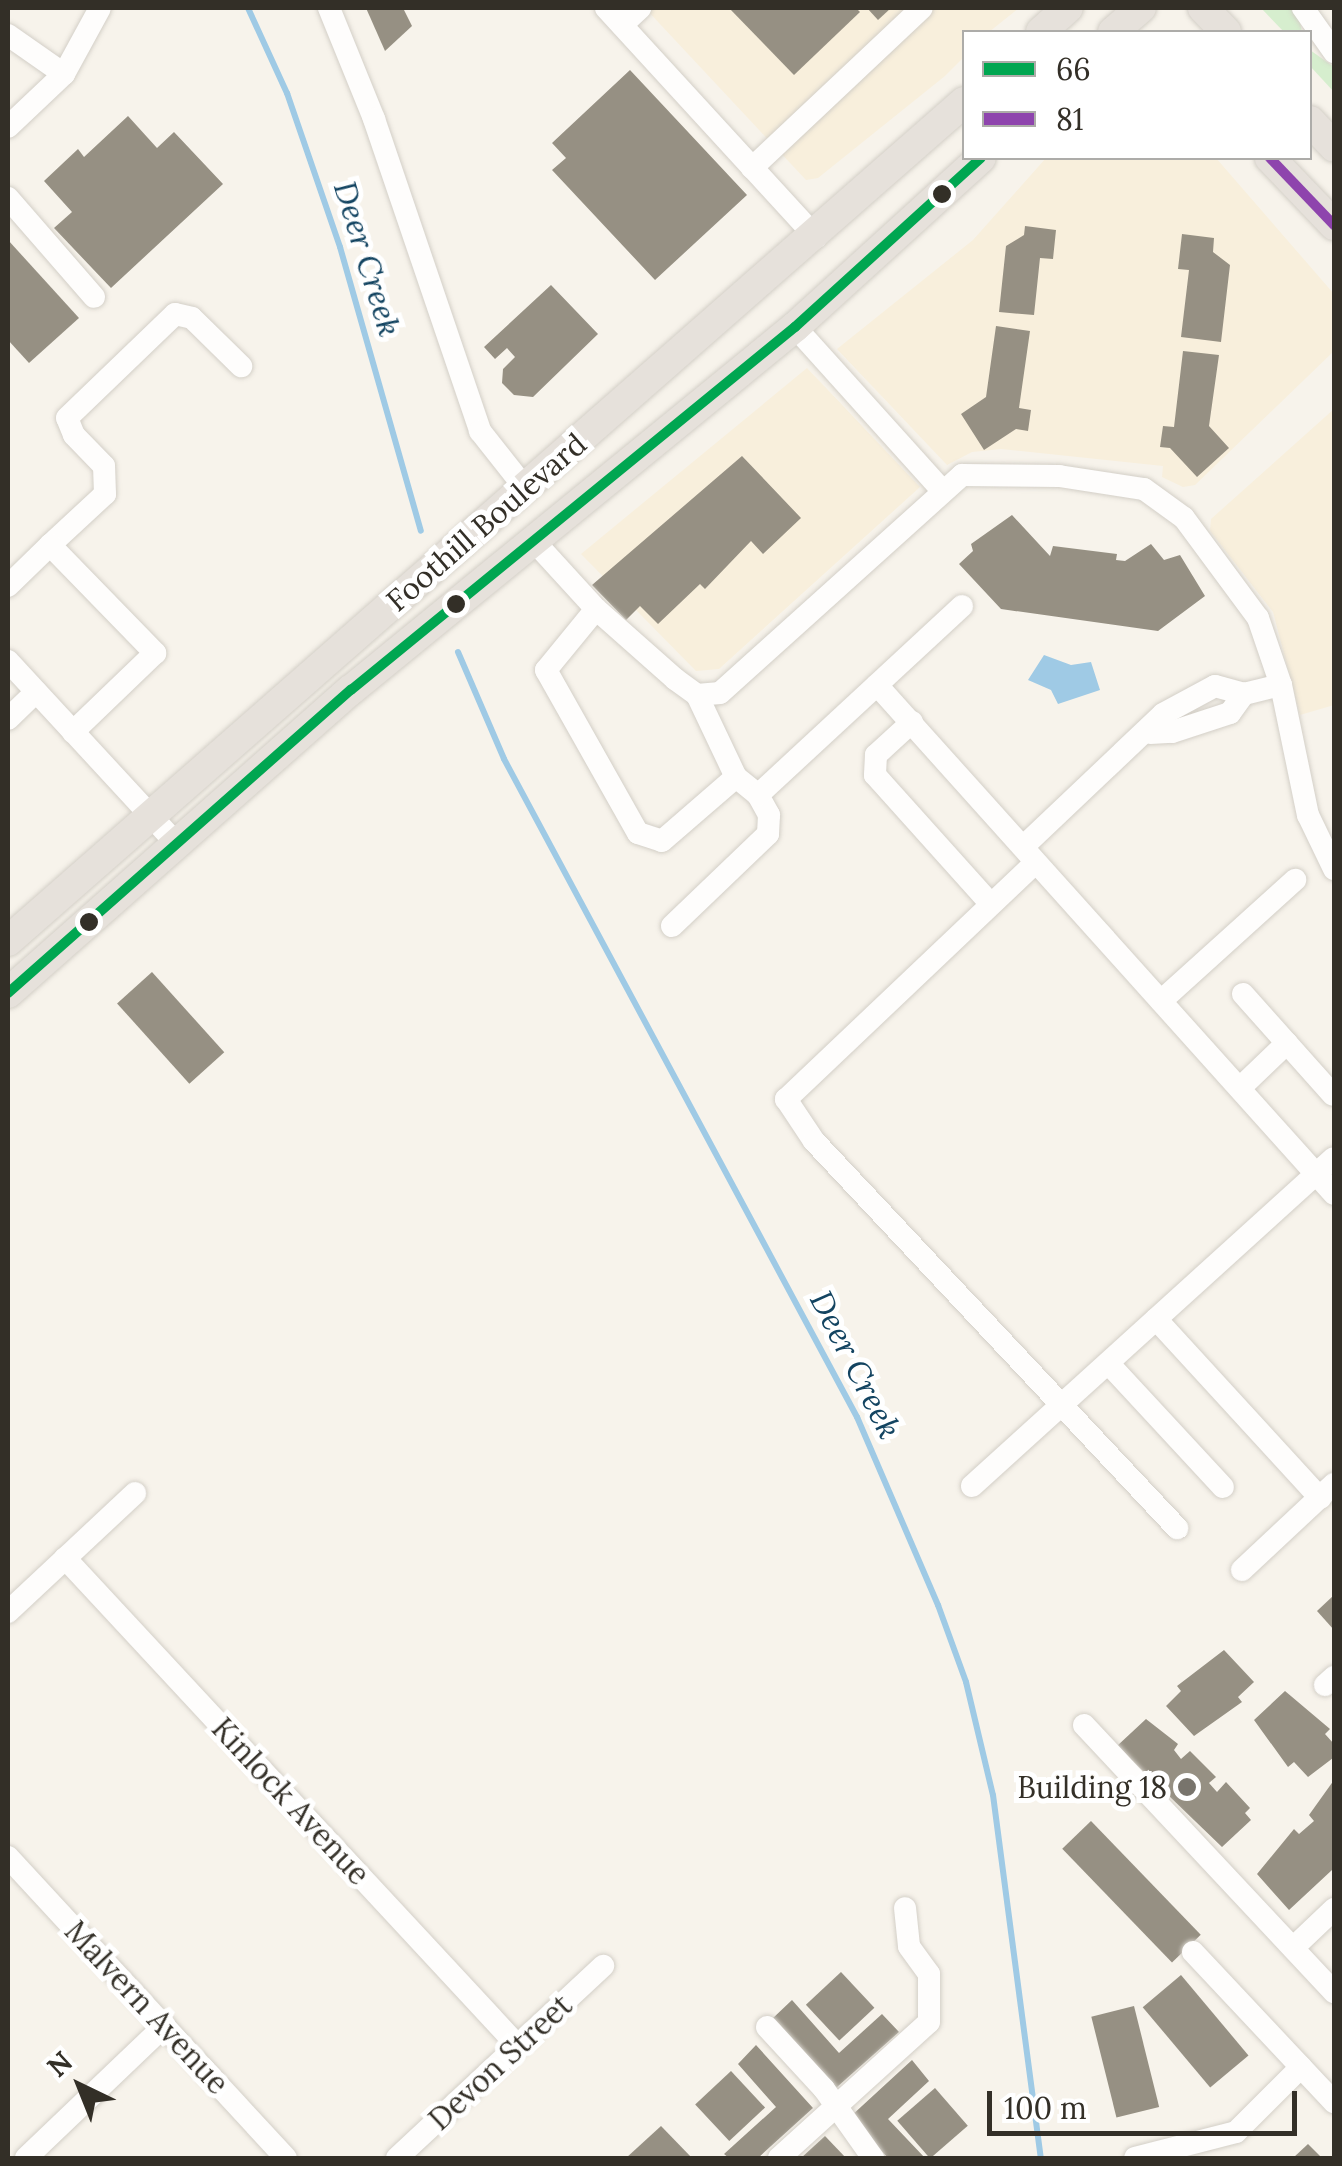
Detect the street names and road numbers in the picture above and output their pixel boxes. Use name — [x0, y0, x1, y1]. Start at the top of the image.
street label: Foothill Boulevard — [379, 426, 593, 618]
street label: Kinlock Avenue — [205, 1710, 377, 1892]
street label: Malvern Avenue — [58, 1913, 236, 2101]
street label: Devon Street — [421, 1987, 579, 2137]

